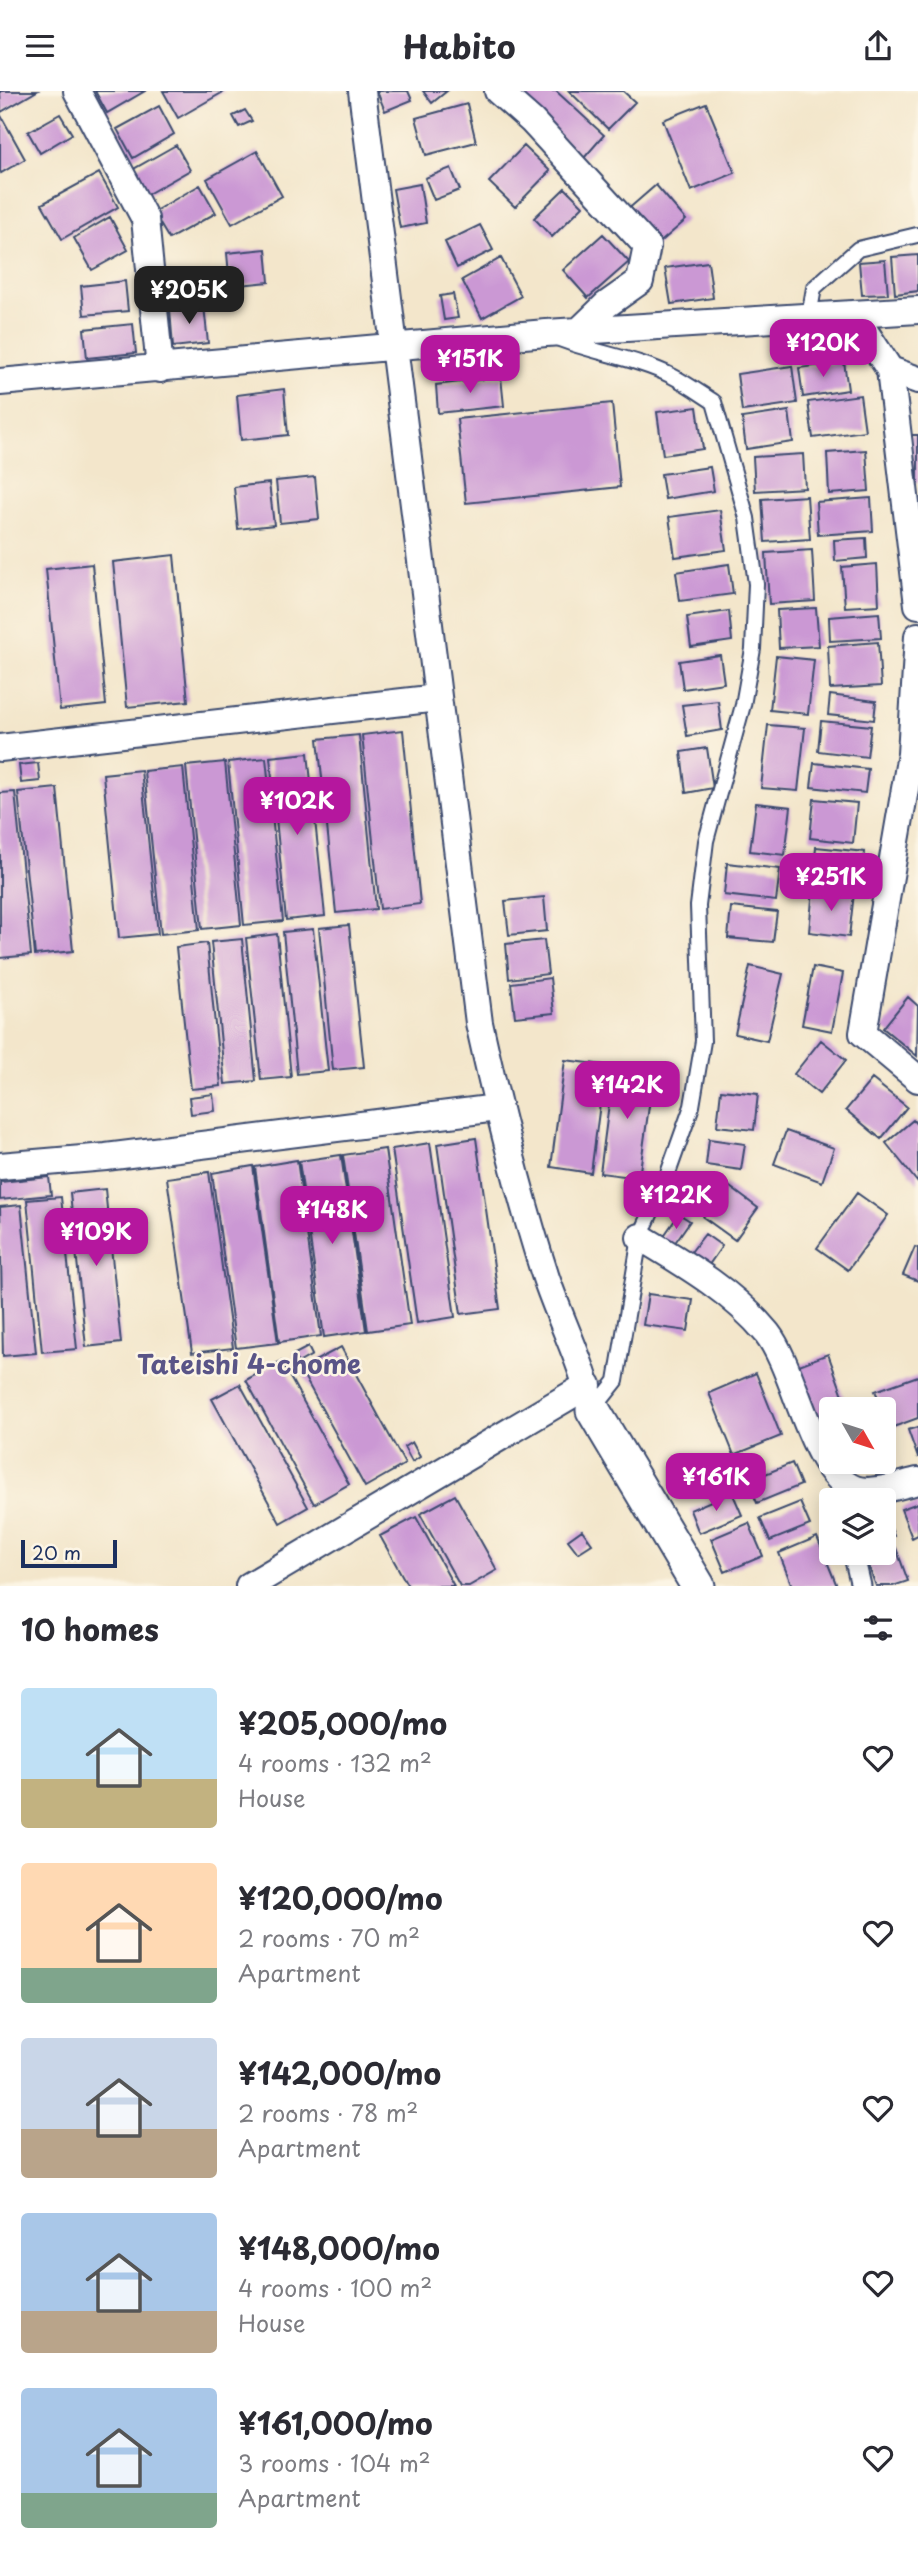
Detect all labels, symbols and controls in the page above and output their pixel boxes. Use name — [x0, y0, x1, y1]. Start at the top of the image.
text: Habito — [403, 22, 515, 70]
icon: menu — [21, 27, 59, 65]
icon: share — [859, 27, 897, 65]
pin: ¥205K — [140, 267, 238, 326]
text: ¥205K — [150, 271, 228, 306]
pin: ¥120K — [774, 320, 872, 379]
text: ¥120K — [786, 324, 860, 359]
pin: ¥151K — [421, 335, 519, 395]
text: ¥151K — [437, 340, 503, 375]
pin: ¥102K — [248, 777, 346, 837]
text: ¥102K — [259, 782, 335, 817]
pin: ¥251K — [782, 853, 880, 913]
text: ¥251K — [796, 858, 866, 893]
pin: ¥142K — [578, 1061, 676, 1121]
text: ¥142K — [591, 1066, 663, 1101]
pin: ¥122K — [627, 1171, 725, 1231]
text: ¥122K — [640, 1176, 712, 1211]
pin: ¥148K — [283, 1187, 381, 1246]
text: ¥148K — [296, 1191, 368, 1226]
pin: ¥109K — [47, 1209, 145, 1268]
text: ¥109K — [60, 1213, 132, 1248]
district label: Tateishi 4-chome — [137, 1344, 361, 1383]
north arrow — [819, 1397, 896, 1473]
map controls — [819, 1397, 896, 1565]
pin: ¥161K — [667, 1453, 765, 1513]
text: ¥161K — [682, 1458, 750, 1493]
button: layers — [819, 1488, 896, 1565]
scale bar — [21, 1537, 117, 1569]
text: 20 m — [32, 1538, 81, 1566]
text: 10 homes — [21, 1606, 159, 1651]
icon: filters — [859, 1609, 897, 1647]
text: ¥205,000/mo — [238, 1700, 447, 1745]
icon: home — [77, 1716, 161, 1800]
icon: heart — [859, 1739, 897, 1777]
text: 4 rooms · 132 m² — [238, 1745, 432, 1780]
text: House — [238, 1780, 305, 1815]
text: ¥120,000/mo — [238, 1875, 443, 1920]
icon: home — [77, 1891, 161, 1975]
icon: heart — [859, 1914, 897, 1952]
text: 2 rooms · 70 m² — [238, 1920, 420, 1955]
text: Apartment — [238, 1955, 361, 1990]
text: ¥142,000/mo — [238, 2050, 441, 2095]
icon: home — [77, 2066, 161, 2150]
icon: heart — [859, 2089, 897, 2127]
text: 2 rooms · 78 m² — [238, 2095, 418, 2130]
text: Apartment — [238, 2130, 361, 2165]
text: ¥148,000/mo — [238, 2225, 440, 2270]
icon: home — [77, 2241, 161, 2325]
icon: heart — [859, 2264, 897, 2302]
text: 4 rooms · 100 m² — [238, 2270, 432, 2305]
text: House — [238, 2305, 305, 2340]
text: ¥161,000/mo — [238, 2400, 433, 2445]
icon: home — [77, 2416, 161, 2500]
icon: heart — [859, 2439, 897, 2477]
text: 3 rooms · 104 m² — [238, 2445, 431, 2480]
text: Apartment — [238, 2480, 361, 2515]

